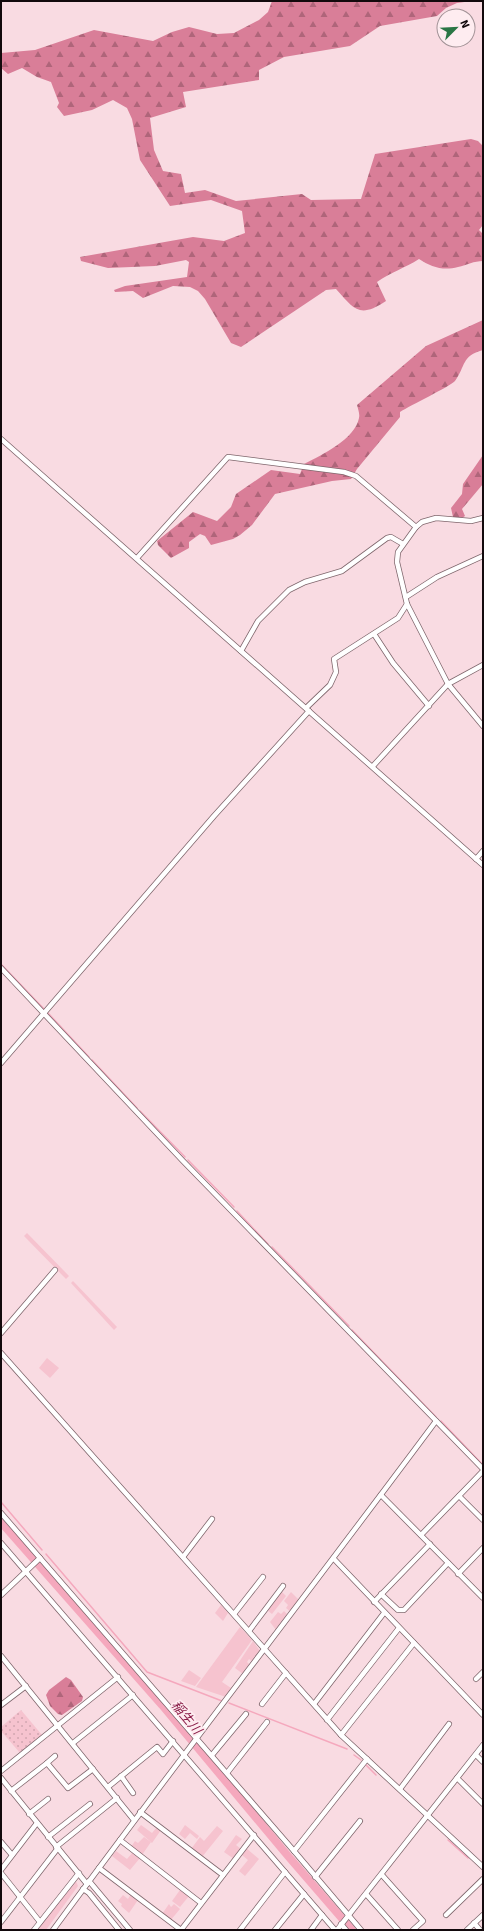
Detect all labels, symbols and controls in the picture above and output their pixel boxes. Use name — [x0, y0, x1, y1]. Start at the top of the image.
north arrow — [436, 8, 476, 48]
text: N — [457, 18, 472, 30]
water label: 稲生川 — [168, 1698, 206, 1739]

